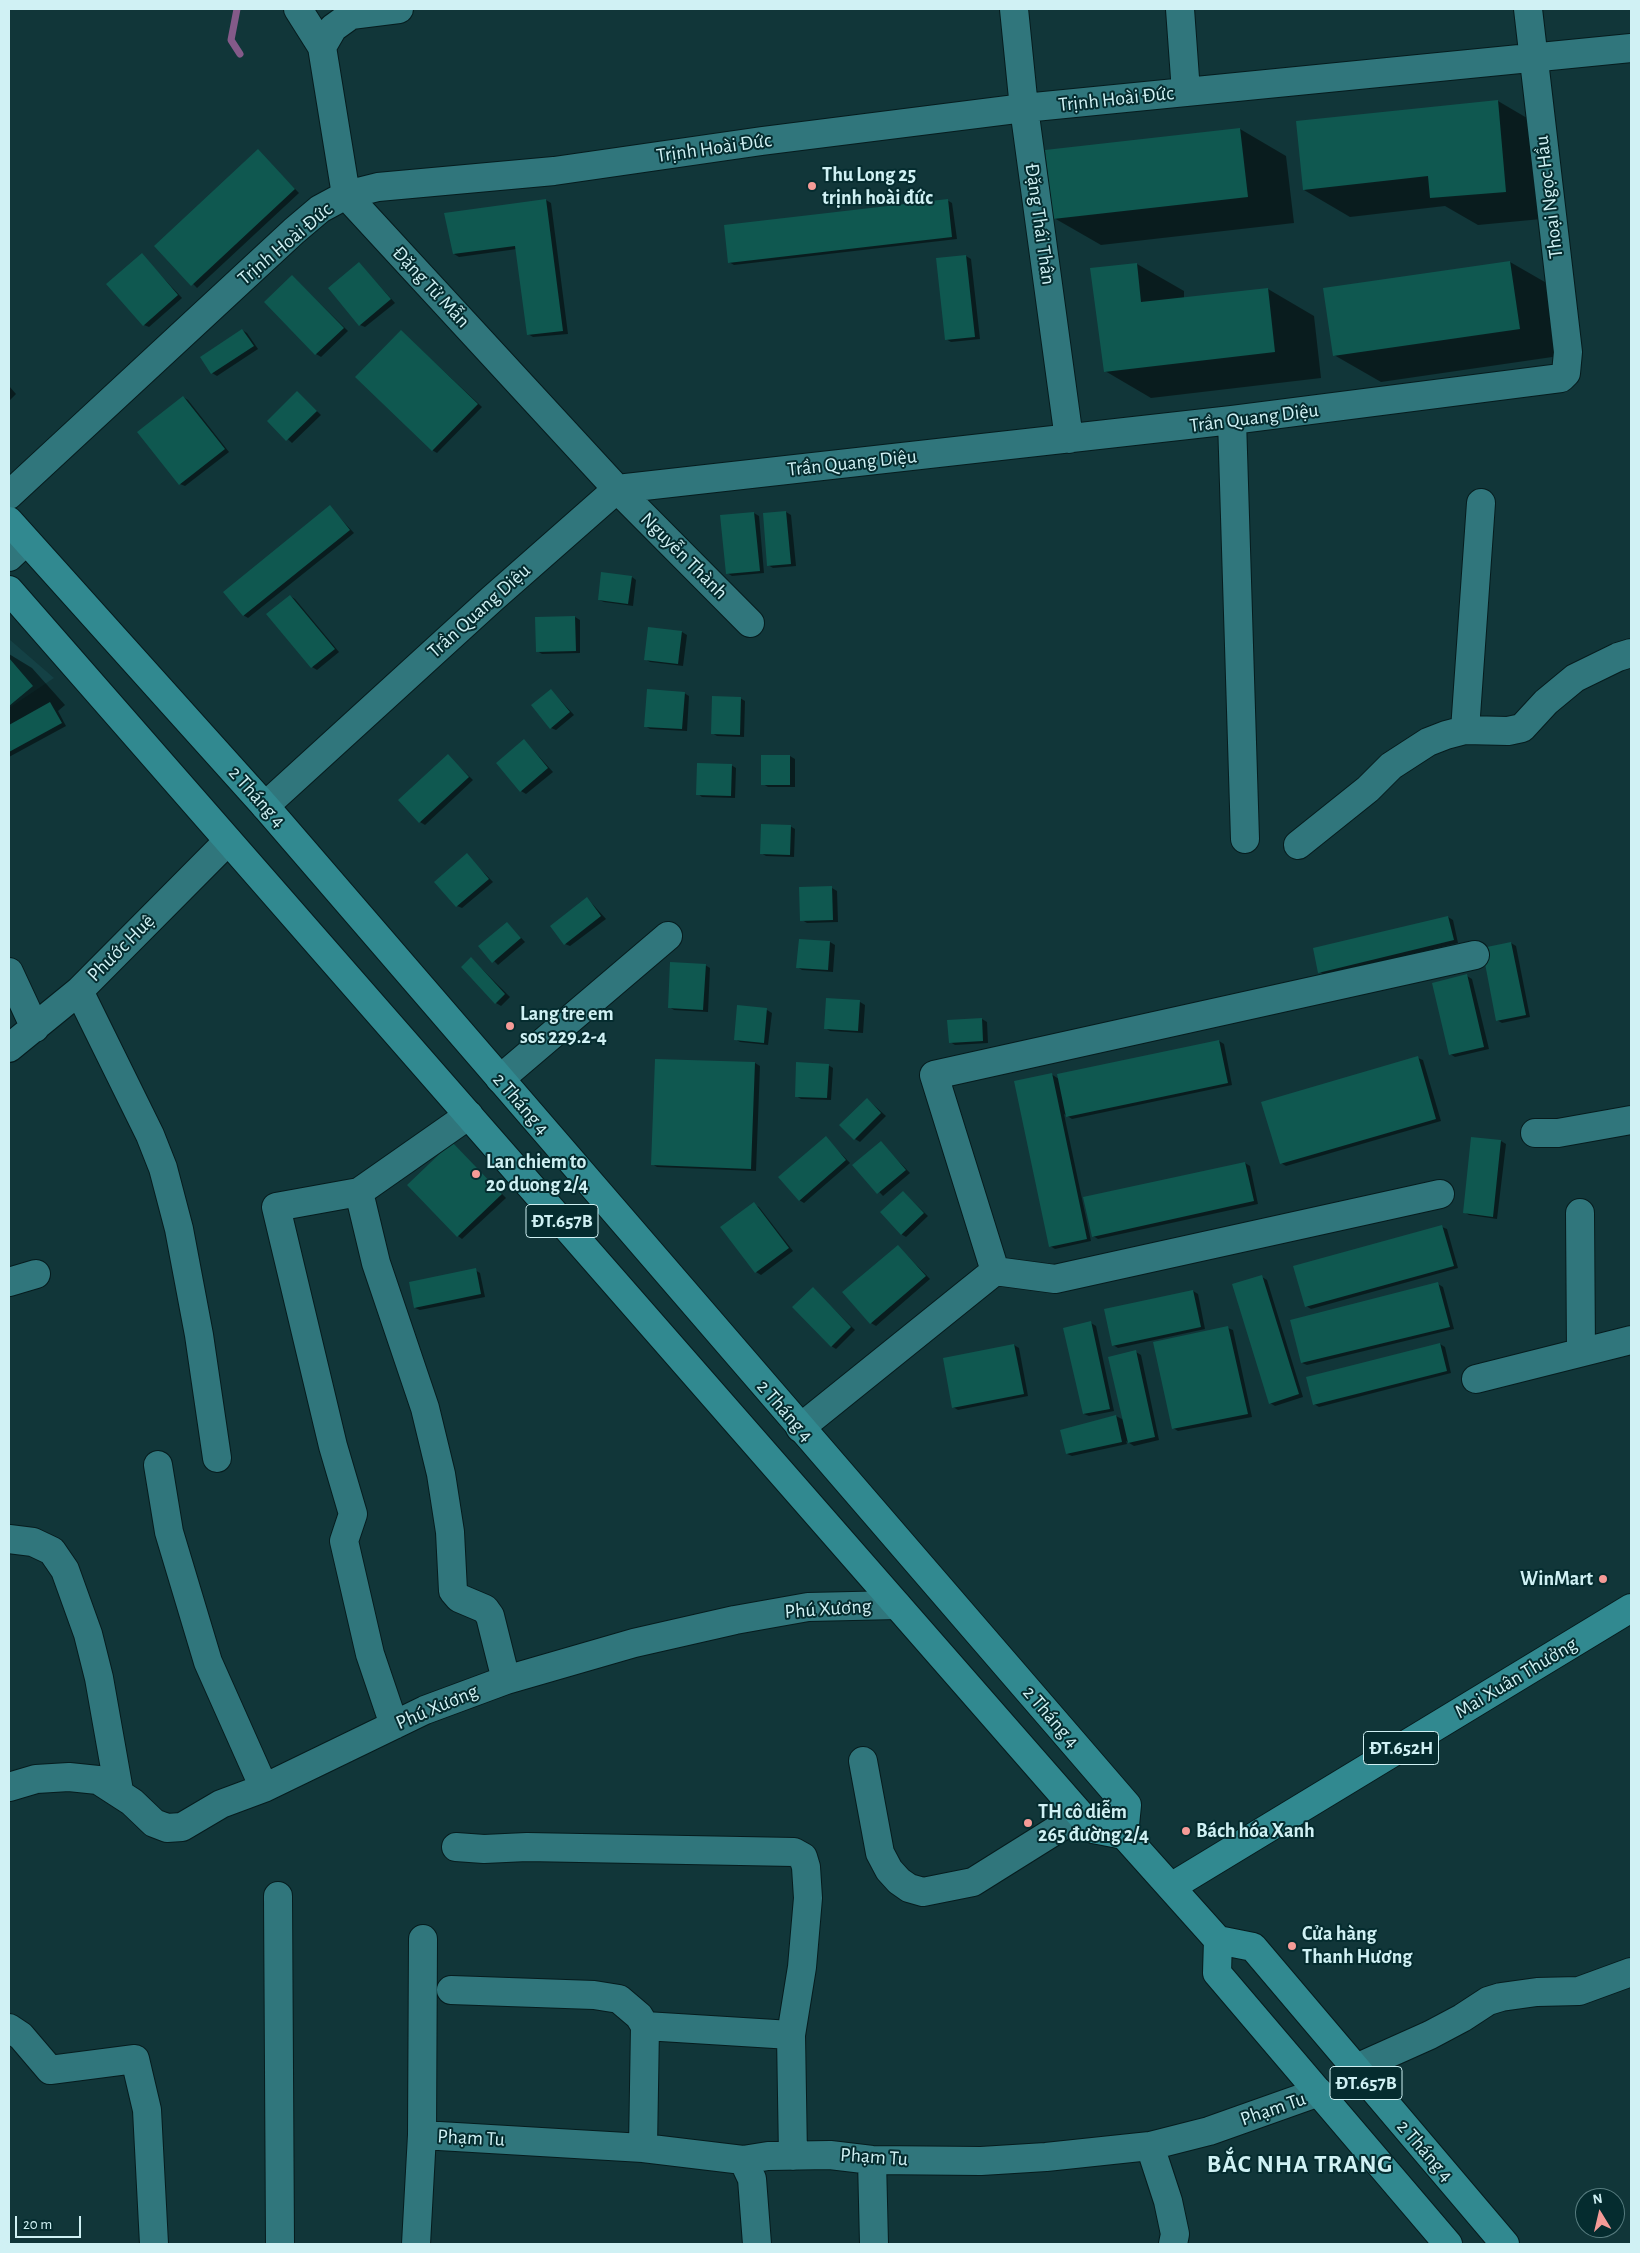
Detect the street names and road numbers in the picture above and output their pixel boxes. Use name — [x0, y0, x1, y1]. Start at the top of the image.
street label: Trịnh Hoài Đức — [1057, 81, 1175, 117]
street label: Trịnh Hoài Đức — [655, 128, 773, 168]
street label: Thoại Ngọc Hầu — [1530, 134, 1568, 260]
street label: Đặng Thái Thân — [1020, 162, 1060, 286]
street label: Trịnh Hoài Đức — [233, 198, 337, 290]
street label: Đặng Tử Mẫn — [387, 241, 475, 333]
street label: Trần Quang Diệu — [1188, 398, 1320, 438]
street label: Trần Quang Diệu — [786, 444, 918, 482]
street label: Nguyễn Thành — [635, 507, 733, 605]
street label: Trần Quang Diệu — [423, 559, 535, 663]
street label: 2 Tháng 4 — [223, 761, 291, 833]
street label: Phước Huệ — [82, 909, 160, 987]
street label: 2 Tháng 4 — [488, 1068, 554, 1140]
road number: ĐT.657B — [526, 1204, 598, 1238]
street label: 2 Tháng 4 — [752, 1375, 818, 1447]
street label: Phú Xương — [784, 1594, 872, 1624]
street label: Mai Xuân Thưởng — [1451, 1632, 1581, 1724]
street label: Phú Xương — [392, 1679, 482, 1735]
street label: 2 Tháng 4 — [1018, 1681, 1084, 1753]
road number: ĐT.652H — [1364, 1732, 1438, 1765]
road number: ĐT.657B — [1330, 2066, 1402, 2100]
street label: Phạm Tu — [1237, 2087, 1309, 2131]
street label: 2 Tháng 4 — [1392, 2115, 1458, 2187]
street label: Phạm Tu — [437, 2124, 505, 2152]
street label: Phạm Tu — [839, 2143, 909, 2171]

